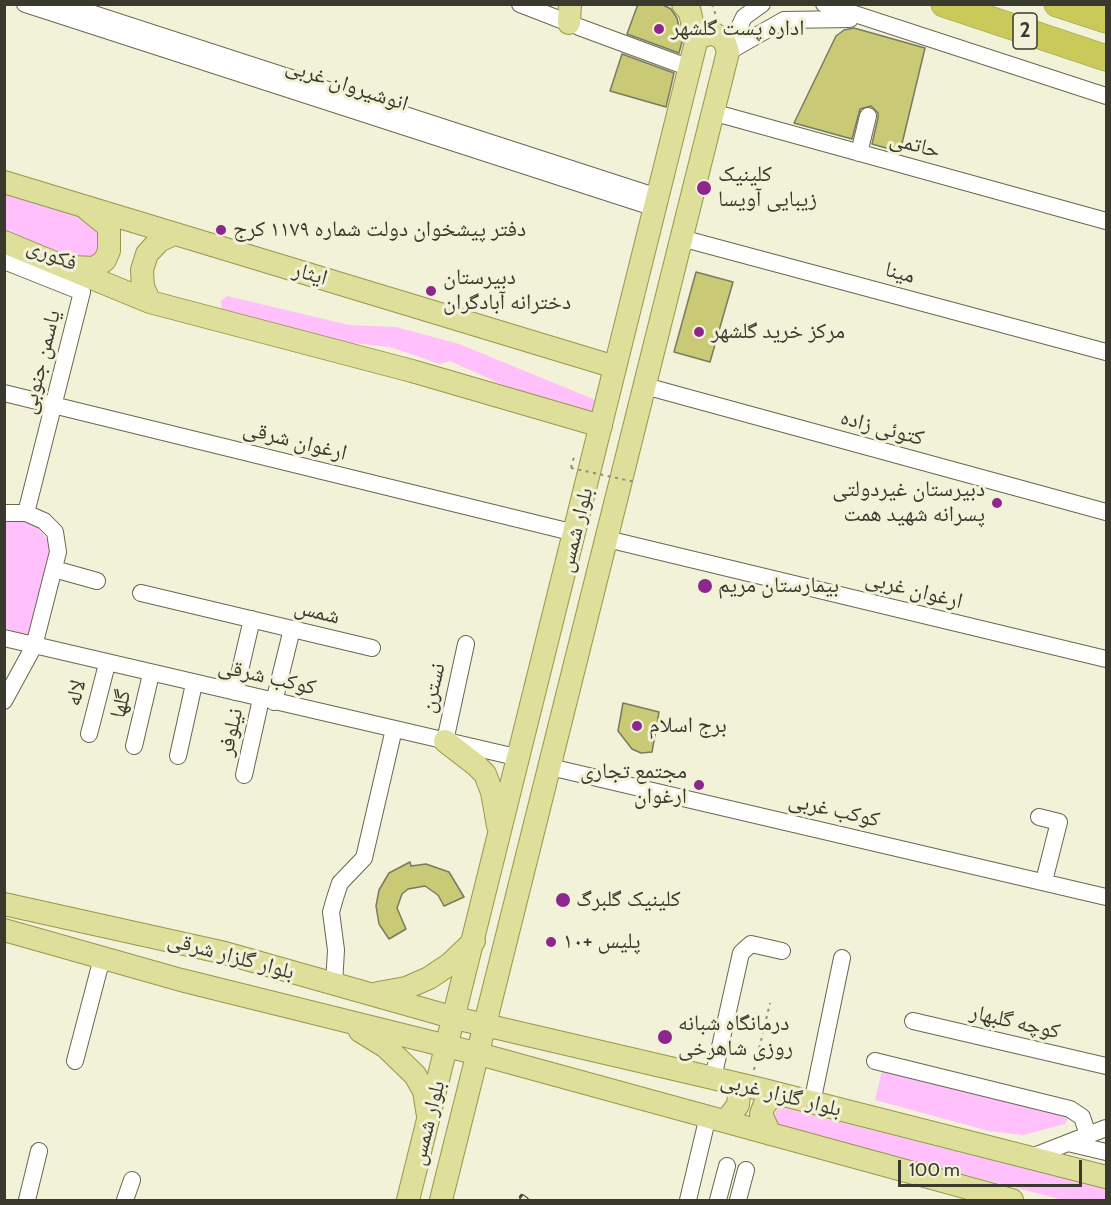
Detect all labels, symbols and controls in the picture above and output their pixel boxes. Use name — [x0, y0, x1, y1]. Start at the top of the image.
road number: 2 — [1013, 13, 1037, 49]
place label: اداره پست گلشهر — [671, 16, 804, 42]
marker: اداره پست گلشهر — [652, 22, 666, 36]
street label: انوشیروان غربی — [282, 53, 412, 117]
street label: حاتمی — [887, 126, 943, 164]
place label: کلینیک زیبایی آویسا — [718, 162, 817, 214]
marker: کلینیک زیبایی آویسا — [695, 179, 713, 197]
place label: دفتر پیشخوان دولت شماره ۱۱۷۹ کرج — [233, 217, 526, 243]
marker: دفتر پیشخوان دولت شماره ۱۱۷۹ کرج — [214, 223, 228, 237]
street label: فکوری — [23, 233, 81, 277]
street label: مینا — [882, 256, 918, 290]
street label: ایثار — [290, 257, 330, 291]
place label: دبيرستان دخترانه آبادگران — [443, 265, 571, 316]
marker: دبيرستان دخترانه آبادگران — [424, 284, 438, 298]
street label: یاسمن جنوبی — [15, 307, 67, 417]
place label: مرکز خرید گلشهر — [711, 319, 845, 345]
marker: مرکز خرید گلشهر — [692, 325, 706, 339]
street label: کتوئی زاده — [837, 404, 927, 452]
street label: ارغوان شرقی — [240, 415, 350, 467]
place label: دبیرستان غیردولتی پسرانه شهید همت — [832, 477, 985, 528]
street label: بلوار شمس — [553, 485, 599, 575]
marker: دبیرستان غیردولتی پسرانه شهید همت — [990, 496, 1004, 510]
street label: ارغوان غربی — [863, 565, 965, 615]
place label: بیمارستان مریم — [718, 573, 839, 599]
marker: بیمارستان مریم — [696, 577, 714, 595]
street label: شمس — [292, 594, 342, 630]
street label: کوکب شرقی — [216, 653, 318, 701]
street label: نسترن — [414, 661, 452, 715]
street label: لاله — [60, 677, 92, 709]
street label: گلها — [105, 687, 137, 721]
street label: نیلوفر — [213, 706, 249, 758]
place label: برج اسلام — [649, 713, 727, 739]
marker: برج اسلام — [630, 719, 644, 733]
place label: مجتمع تجاری ارغوان — [580, 759, 687, 810]
marker: مجتمع تجاری ارغوان — [692, 778, 706, 792]
street label: کوکب غربی — [786, 787, 882, 833]
place label: کلینیک گلبرگ — [576, 887, 681, 913]
marker: کلینیک گلبرگ — [554, 891, 572, 909]
street label: بلوار گلزار شرقی — [165, 926, 297, 986]
place label: پلیس +۱۰ — [563, 929, 641, 955]
marker: پلیس +۱۰ — [544, 935, 558, 949]
street label: کوچه گلبهار — [967, 999, 1063, 1045]
place label: درمانگاه شبانه روزی شاهرخی — [678, 1011, 793, 1062]
marker: درمانگاه شبانه روزی شاهرخی — [656, 1028, 674, 1046]
street label: بلوار گلزار غربی — [718, 1067, 844, 1123]
street label: بلوار شمس — [405, 1078, 451, 1168]
scale bar — [901, 1148, 1086, 1186]
text: 100 m — [909, 1159, 960, 1181]

